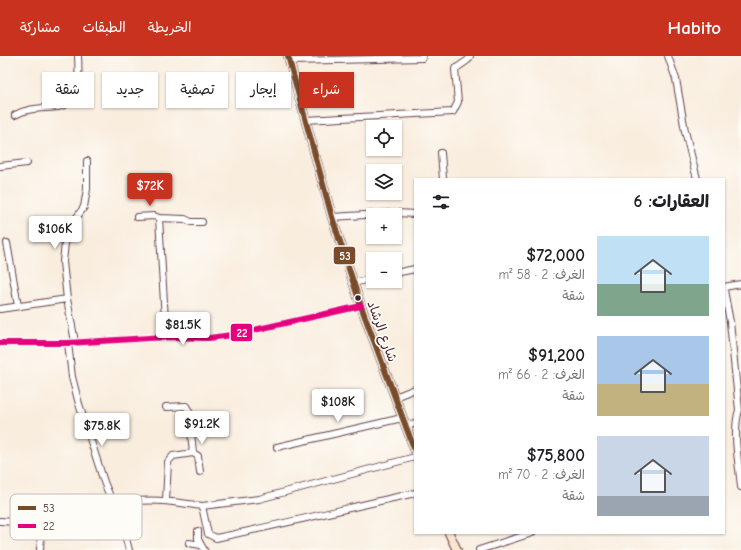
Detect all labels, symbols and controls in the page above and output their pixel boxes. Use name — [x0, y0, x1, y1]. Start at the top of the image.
text: Habito — [668, 17, 721, 39]
text: مشاركة — [20, 19, 60, 36]
text: الطبقات — [82, 19, 126, 36]
text: الخريطة — [148, 19, 191, 36]
chip: شقة — [42, 72, 94, 108]
chip: جديد — [102, 72, 158, 108]
chip: تصفية — [166, 72, 228, 108]
chip: إيجار — [236, 72, 291, 108]
chip: شراء — [299, 72, 354, 108]
map controls — [366, 120, 402, 288]
button: locate — [366, 120, 402, 156]
button: layers — [366, 164, 402, 200]
pin: $72K — [126, 173, 174, 207]
text: $72K — [136, 178, 164, 193]
icon: filters — [430, 191, 452, 213]
text: العقارات: 6 — [634, 192, 709, 211]
button: + — [366, 208, 402, 244]
pin: $106K — [27, 216, 83, 250]
text: $106K — [38, 221, 72, 236]
line badge: 53 — [333, 246, 356, 265]
text: $72,000 — [526, 246, 585, 265]
text: 53 — [339, 250, 351, 263]
button: − — [366, 252, 402, 288]
icon: home — [629, 252, 677, 300]
text: الغرف: 2 · 58 m² — [498, 267, 585, 282]
text: شقة — [562, 288, 585, 303]
unlabelled marker — [353, 293, 363, 303]
street label: شارع الرشاد — [363, 299, 401, 364]
pin: $81.5K — [150, 312, 216, 346]
text: $81.5K — [165, 317, 201, 332]
line badge: 22 — [230, 323, 253, 342]
text: 22 — [237, 327, 248, 340]
text: $91,200 — [528, 346, 585, 365]
icon: home — [629, 352, 677, 400]
text: الغرف: 2 · 66 m² — [498, 367, 585, 382]
text: شقة — [562, 388, 585, 403]
pin: $108K — [310, 389, 366, 423]
text: $108K — [321, 394, 355, 409]
pin: $91.2K — [169, 411, 235, 445]
pin: $75.8K — [69, 413, 135, 447]
text: $91.2K — [184, 416, 220, 431]
text: $75.8K — [84, 418, 120, 433]
text: $75,800 — [527, 446, 585, 465]
icon: home — [629, 452, 677, 500]
text: الغرف: 2 · 70 m² — [498, 467, 585, 482]
text: شقة — [562, 488, 585, 503]
legend — [10, 494, 142, 540]
text: 53 — [43, 502, 55, 515]
text: 22 — [43, 520, 55, 533]

